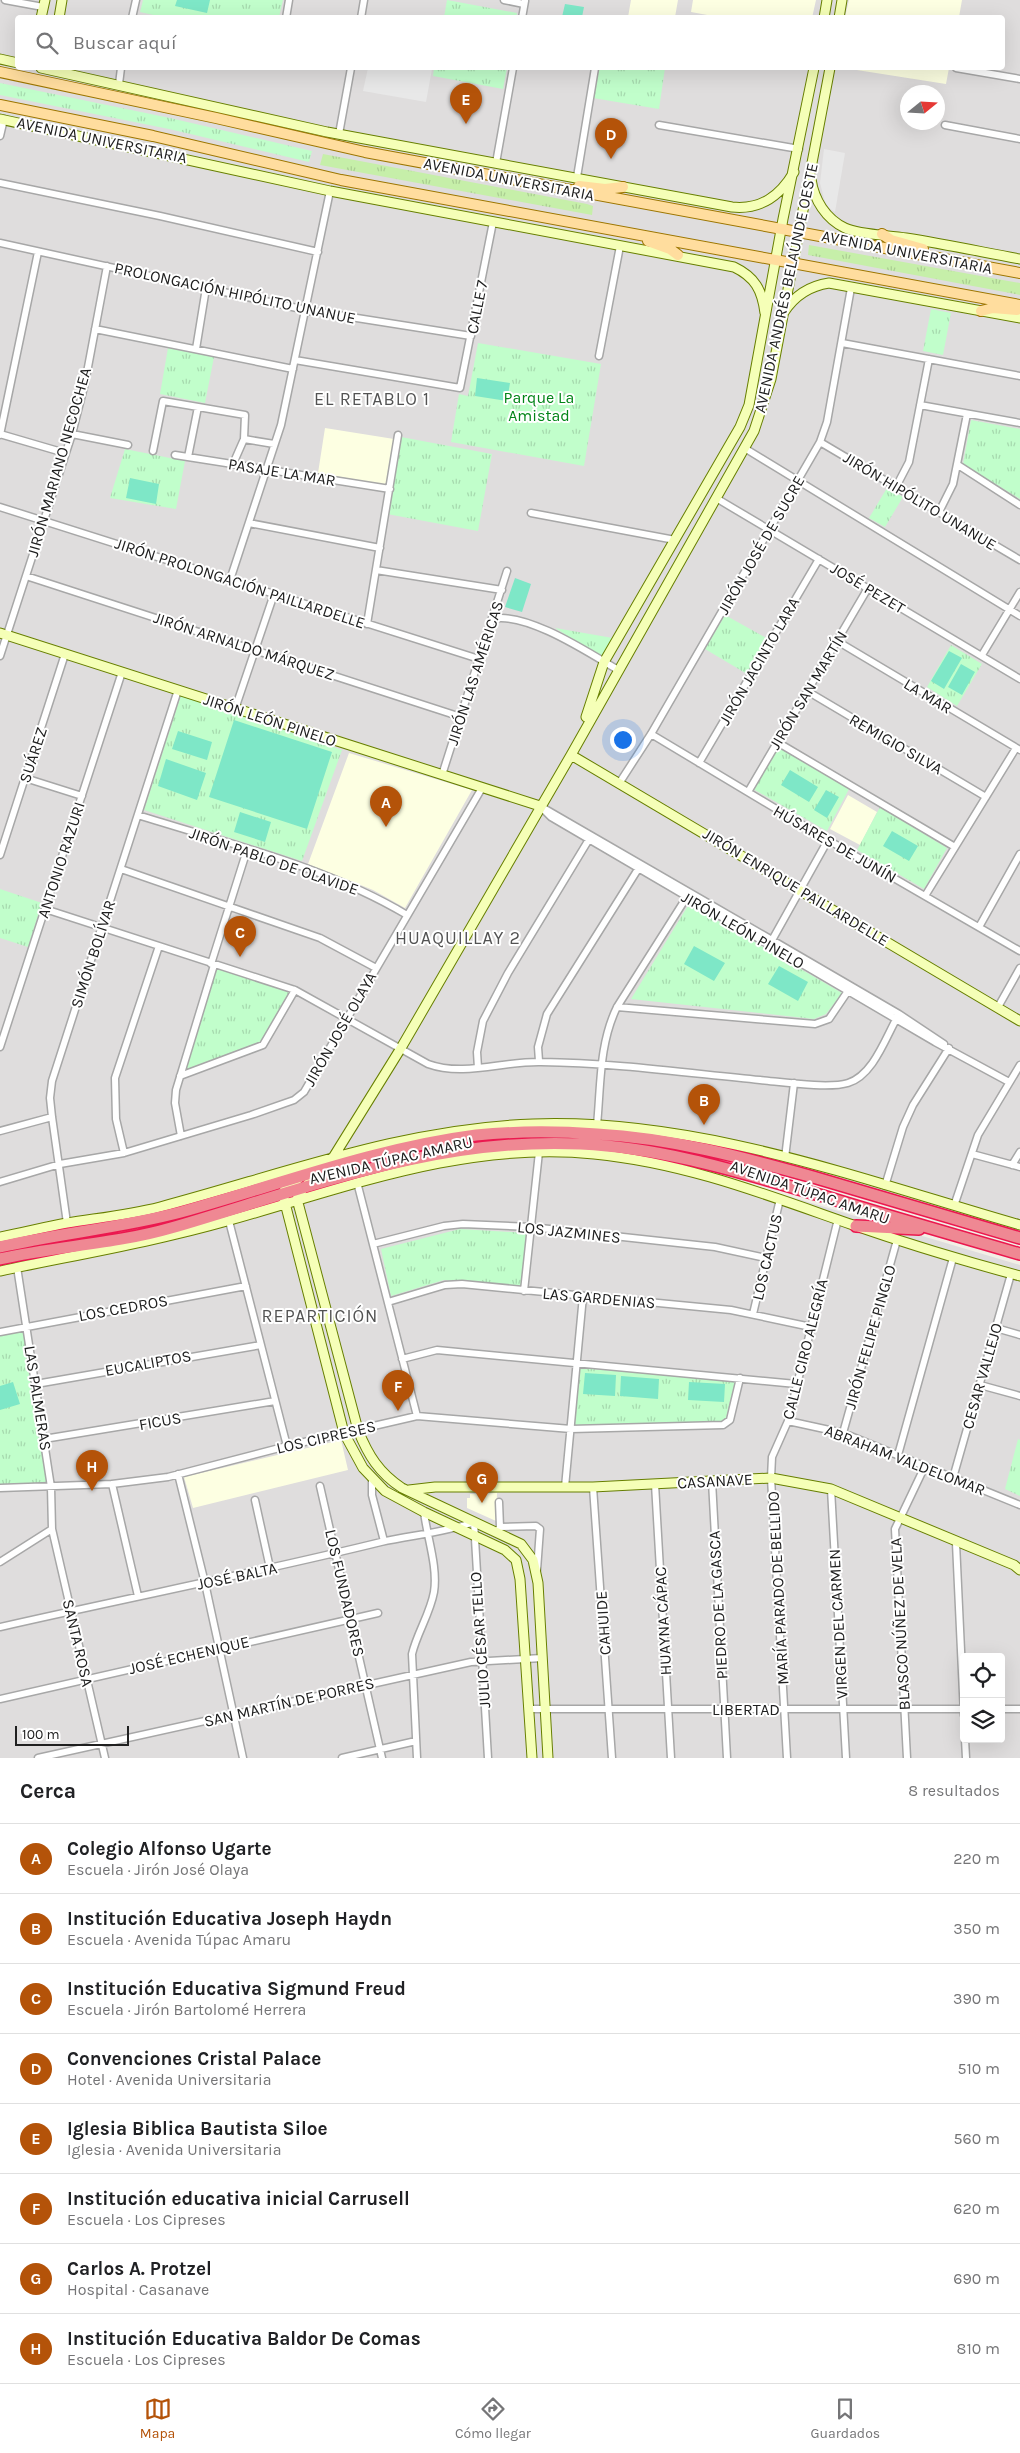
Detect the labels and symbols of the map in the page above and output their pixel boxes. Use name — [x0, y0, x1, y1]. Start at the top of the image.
pin: E — [450, 83, 482, 124]
north arrow — [900, 85, 945, 130]
street label: AVENIDA UNIVERSITARIA — [15, 113, 189, 167]
pin: D — [595, 118, 627, 159]
street label: AVENIDA UNIVERSITARIA — [422, 153, 596, 205]
street label: AVENIDA ANDRÉS BELAÚNDE OESTE — [750, 161, 822, 415]
street label: AVENIDA UNIVERSITARIA — [820, 226, 994, 278]
street label: PROLONGACIÓN HIPÓLITO UNANUE — [113, 258, 357, 328]
street label: CALLE 7 — [462, 278, 492, 335]
street label: JIRÓN MARIANO NECOCHEA — [23, 365, 95, 559]
district label: EL RETABLO 1 — [314, 388, 430, 410]
park label: Parque La Amistad — [504, 388, 574, 425]
street label: JIRÓN HIPÓLITO UNANUE — [840, 448, 1000, 554]
street label: PASAJE LA MAR — [227, 454, 337, 490]
street label: JIRÓN JOSÉ DE SUCRE — [713, 472, 809, 618]
street label: JIRÓN PROLONGACIÓN PAILLARDELLE — [113, 534, 367, 632]
street label: JOSÉ PEZET — [827, 558, 909, 618]
street label: JIRÓN JACINTO LARA — [715, 594, 803, 728]
street label: JIRÓN LAS AMÉRICAS — [443, 598, 507, 748]
street label: JIRÓN ARNALDO MÁRQUEZ — [151, 608, 337, 684]
street label: JIRÓN SAN MARTÍN — [765, 627, 851, 753]
street label: LA MAR — [900, 674, 956, 718]
street label: JIRÓN LEÓN PINELO — [201, 690, 339, 750]
street label: REMIGIO SILVA — [846, 710, 946, 778]
street label: SUÁREZ — [15, 725, 51, 785]
your location — [610, 727, 636, 753]
pin: A — [370, 786, 402, 827]
street label: ANTONIO RAZURI — [33, 799, 89, 921]
street label: HÚSARES DE JUNÍN — [770, 801, 900, 887]
street label: JIRÓN PABLO DE OLAVIDE — [187, 823, 361, 899]
street label: JIRÓN ENRIQUE PAILLARDELLE — [700, 824, 892, 950]
street label: JIRÓN LEÓN PINELO — [678, 887, 808, 973]
street label: SIMÓN BOLÍVAR — [67, 898, 119, 1010]
pin: C — [224, 916, 256, 957]
district label: HUAQUILLAY 2 — [395, 927, 521, 949]
street label: JIRÓN JOSÉ OLAYA — [300, 969, 380, 1089]
pin: B — [688, 1084, 720, 1125]
street label: AVENIDA TÚPAC AMARU — [307, 1132, 475, 1188]
street label: AVENIDA TÚPAC AMARU — [728, 1156, 892, 1228]
street label: LOS CACTUS — [748, 1212, 786, 1302]
street label: LOS JAZMINES — [516, 1217, 622, 1247]
street label: JIRÓN FELIPE PINGLO — [840, 1263, 900, 1411]
street label: CALLE CIRO ALEGRÍA — [778, 1277, 832, 1421]
street label: LAS GARDENIAS — [542, 1284, 656, 1312]
street label: LOS CEDROS — [77, 1291, 169, 1325]
district label: REPARTICIÓN — [262, 1304, 378, 1327]
street label: CESAR VALLEJO — [958, 1321, 1006, 1431]
street label: LAS PALMERAS — [20, 1344, 56, 1452]
street label: EUCALIPTOS — [103, 1346, 193, 1380]
pin: F — [382, 1370, 414, 1411]
street label: FICUS — [137, 1408, 183, 1434]
street label: LOS CIPRESES — [274, 1416, 378, 1458]
street label: ABRAHAM VALDELOMAR — [822, 1421, 988, 1499]
pin: H — [76, 1450, 108, 1491]
pin: G — [466, 1462, 498, 1503]
street label: CASANAVE — [677, 1470, 753, 1492]
street label: MARÍA PARADO DE BELLIDO — [763, 1491, 793, 1685]
street label: LOS FUNDADORES — [321, 1527, 369, 1659]
street label: PIEDRO DE LA GASCA — [705, 1530, 731, 1680]
street label: BLASCO NÚÑEZ DE VELA — [886, 1537, 914, 1711]
street label: VIRGEN DEL CARMEN — [825, 1548, 851, 1700]
street label: JOSÉ BALTA — [195, 1558, 279, 1594]
street label: HUAYNA CÁPAC — [651, 1566, 675, 1676]
street label: JULIO CÉSAR TELLO — [466, 1571, 494, 1709]
street label: CAHUIDE — [591, 1590, 615, 1656]
street label: SANTA ROSA — [59, 1597, 97, 1689]
street label: JOSÉ ECHENIQUE — [127, 1632, 251, 1678]
street label: SAN MARTÍN DE PORRES — [202, 1673, 376, 1731]
street label: LIBERTAD — [712, 1700, 780, 1719]
scale bar — [15, 1723, 129, 1746]

